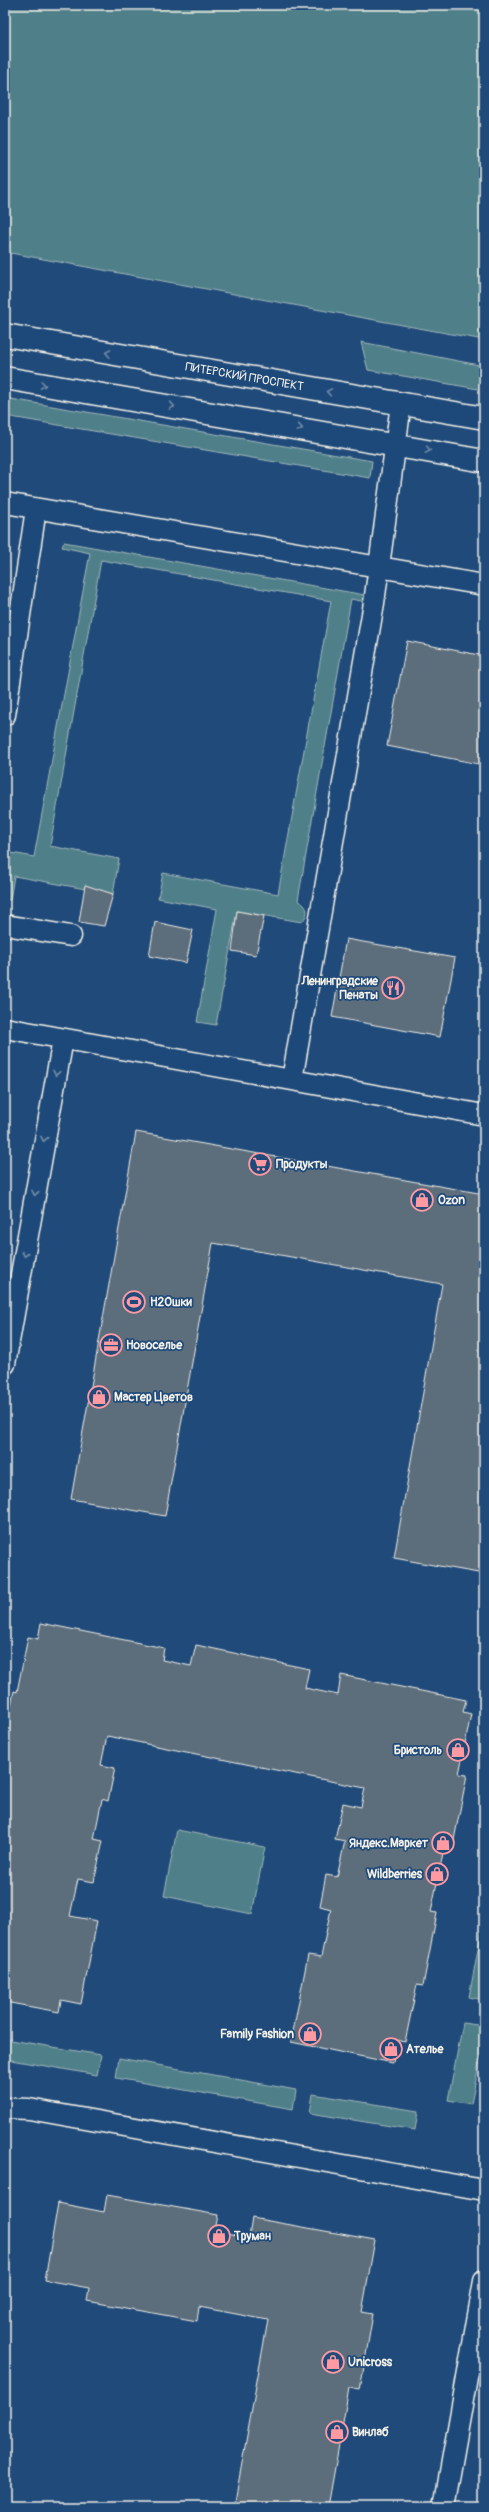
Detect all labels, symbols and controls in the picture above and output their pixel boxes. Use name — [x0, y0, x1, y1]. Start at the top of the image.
one-way arrow — [105, 349, 111, 358]
street label: ПИТЕРСКИЙ ПРОСПЕКТ — [184, 359, 305, 394]
one-way arrow — [40, 380, 47, 389]
one-way arrow — [326, 388, 332, 397]
one-way arrow — [169, 402, 175, 410]
one-way arrow — [297, 423, 303, 432]
one-way arrow — [425, 445, 431, 454]
place label: Ленинградские Пенаты — [300, 974, 379, 1003]
restaurant icon: Ленинградские Пенаты — [380, 975, 406, 1001]
one-way arrow — [52, 1070, 61, 1076]
one-way arrow — [41, 1136, 49, 1142]
supermarket icon: Продукты — [247, 1151, 273, 1177]
place label: Продукты — [276, 1157, 328, 1172]
shop icon: Ozon — [409, 1187, 435, 1213]
one-way arrow — [31, 1190, 39, 1196]
place label: Ozon — [438, 1193, 465, 1208]
one-way arrow — [21, 1251, 30, 1257]
sports icon: H2Oшки — [121, 1289, 147, 1315]
place label: H2Oшки — [150, 1295, 193, 1310]
office icon: Новоселье — [98, 1332, 124, 1358]
place label: Новоселье — [126, 1338, 183, 1353]
shop icon: Мастер Цветов — [86, 1384, 112, 1410]
place label: Мастер Цветов — [114, 1390, 193, 1405]
shop icon: Бристоль — [445, 1737, 471, 1763]
place label: Бристоль — [394, 1743, 442, 1758]
shop icon: Яндекс.Маркет — [430, 1830, 456, 1856]
place label: Яндекс.Маркет — [349, 1836, 429, 1851]
shop icon: Wildberries — [424, 1861, 450, 1887]
place label: Wildberries — [367, 1867, 423, 1882]
shop icon: Family Fashion — [297, 2021, 323, 2047]
place label: Family Fashion — [220, 2027, 294, 2042]
shop icon: Ателье — [378, 2036, 404, 2062]
place label: Ателье — [406, 2042, 445, 2057]
shop icon: Труман — [206, 2223, 232, 2249]
place label: Труман — [233, 2229, 271, 2244]
shop icon: Unicross — [320, 2349, 346, 2375]
place label: Unicross — [348, 2355, 393, 2370]
shop icon: Винлаб — [324, 2419, 350, 2445]
place label: Винлаб — [352, 2425, 389, 2440]

